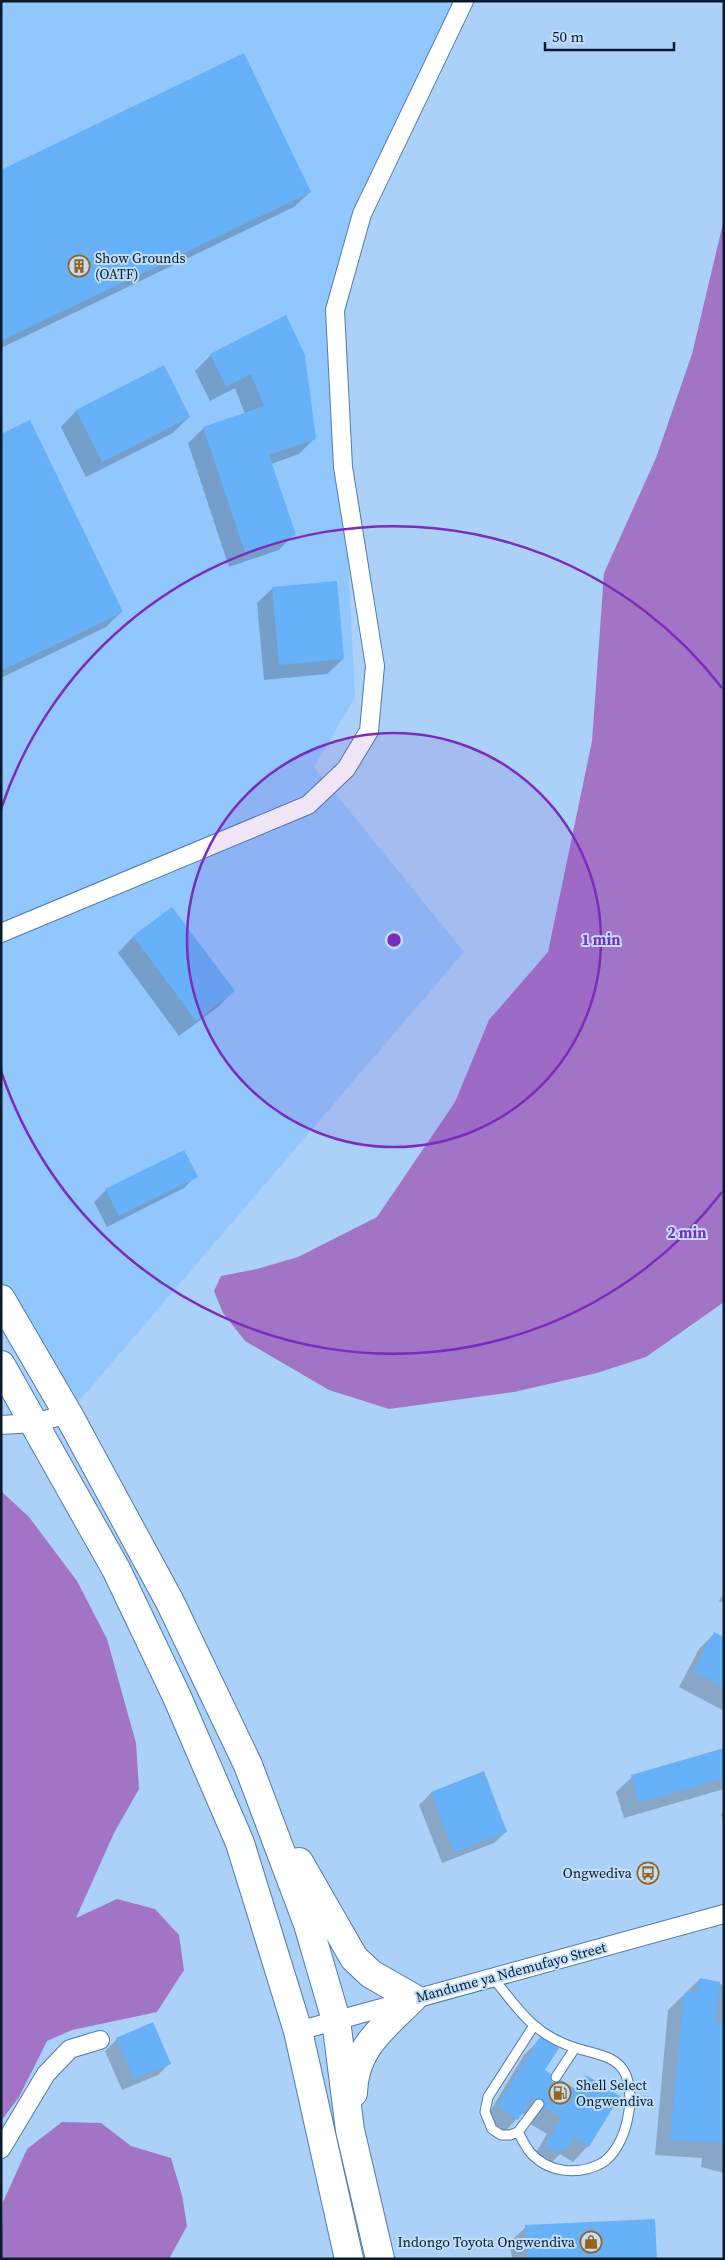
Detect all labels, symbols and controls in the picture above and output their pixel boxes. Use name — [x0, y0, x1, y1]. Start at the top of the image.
scale bar — [545, 20, 674, 52]
text: 50 m — [552, 26, 584, 47]
place label: Show Grounds (OATF) — [95, 248, 186, 284]
building icon: Show Grounds (OATF) — [67, 254, 91, 278]
text: 1 min — [582, 929, 620, 950]
centre of rings — [385, 931, 403, 949]
text: 2 min — [668, 1222, 706, 1243]
bus stop icon: Ongwediva — [636, 1861, 660, 1885]
place label: Ongwediva — [563, 1863, 633, 1883]
street label: Mandume ya Ndemufayo Street — [414, 1937, 609, 2007]
place label: Shell Select Ongwendiva — [576, 2075, 654, 2111]
fuel station icon: Shell Select Ongwendiva — [548, 2081, 572, 2105]
shop icon: Indongo Toyota Ongwendiva — [579, 2230, 603, 2254]
place label: Indongo Toyota Ongwendiva — [397, 2232, 576, 2252]

